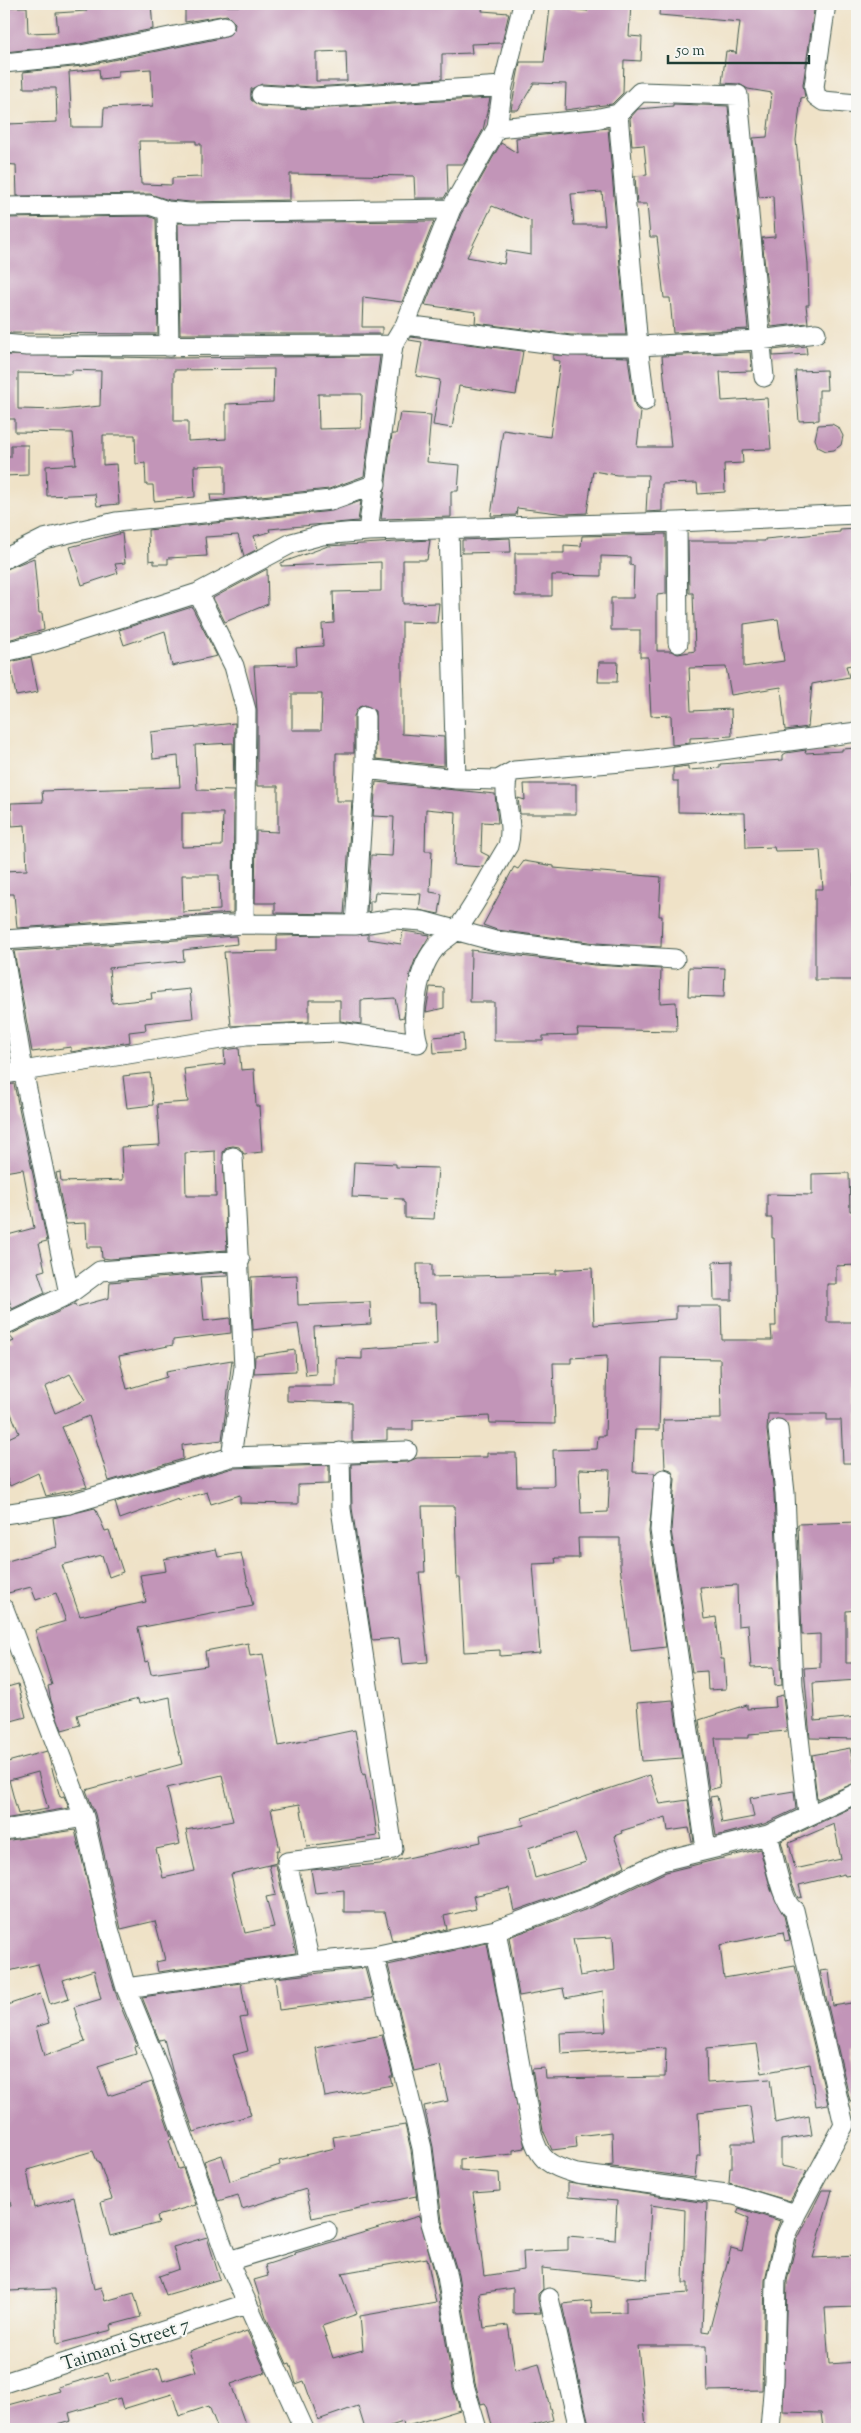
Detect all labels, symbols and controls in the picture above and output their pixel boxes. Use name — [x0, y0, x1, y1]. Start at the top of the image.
scale bar — [668, 32, 810, 64]
text: 50 m — [675, 41, 705, 62]
street label: Taimani Street 7 — [58, 2312, 194, 2379]

